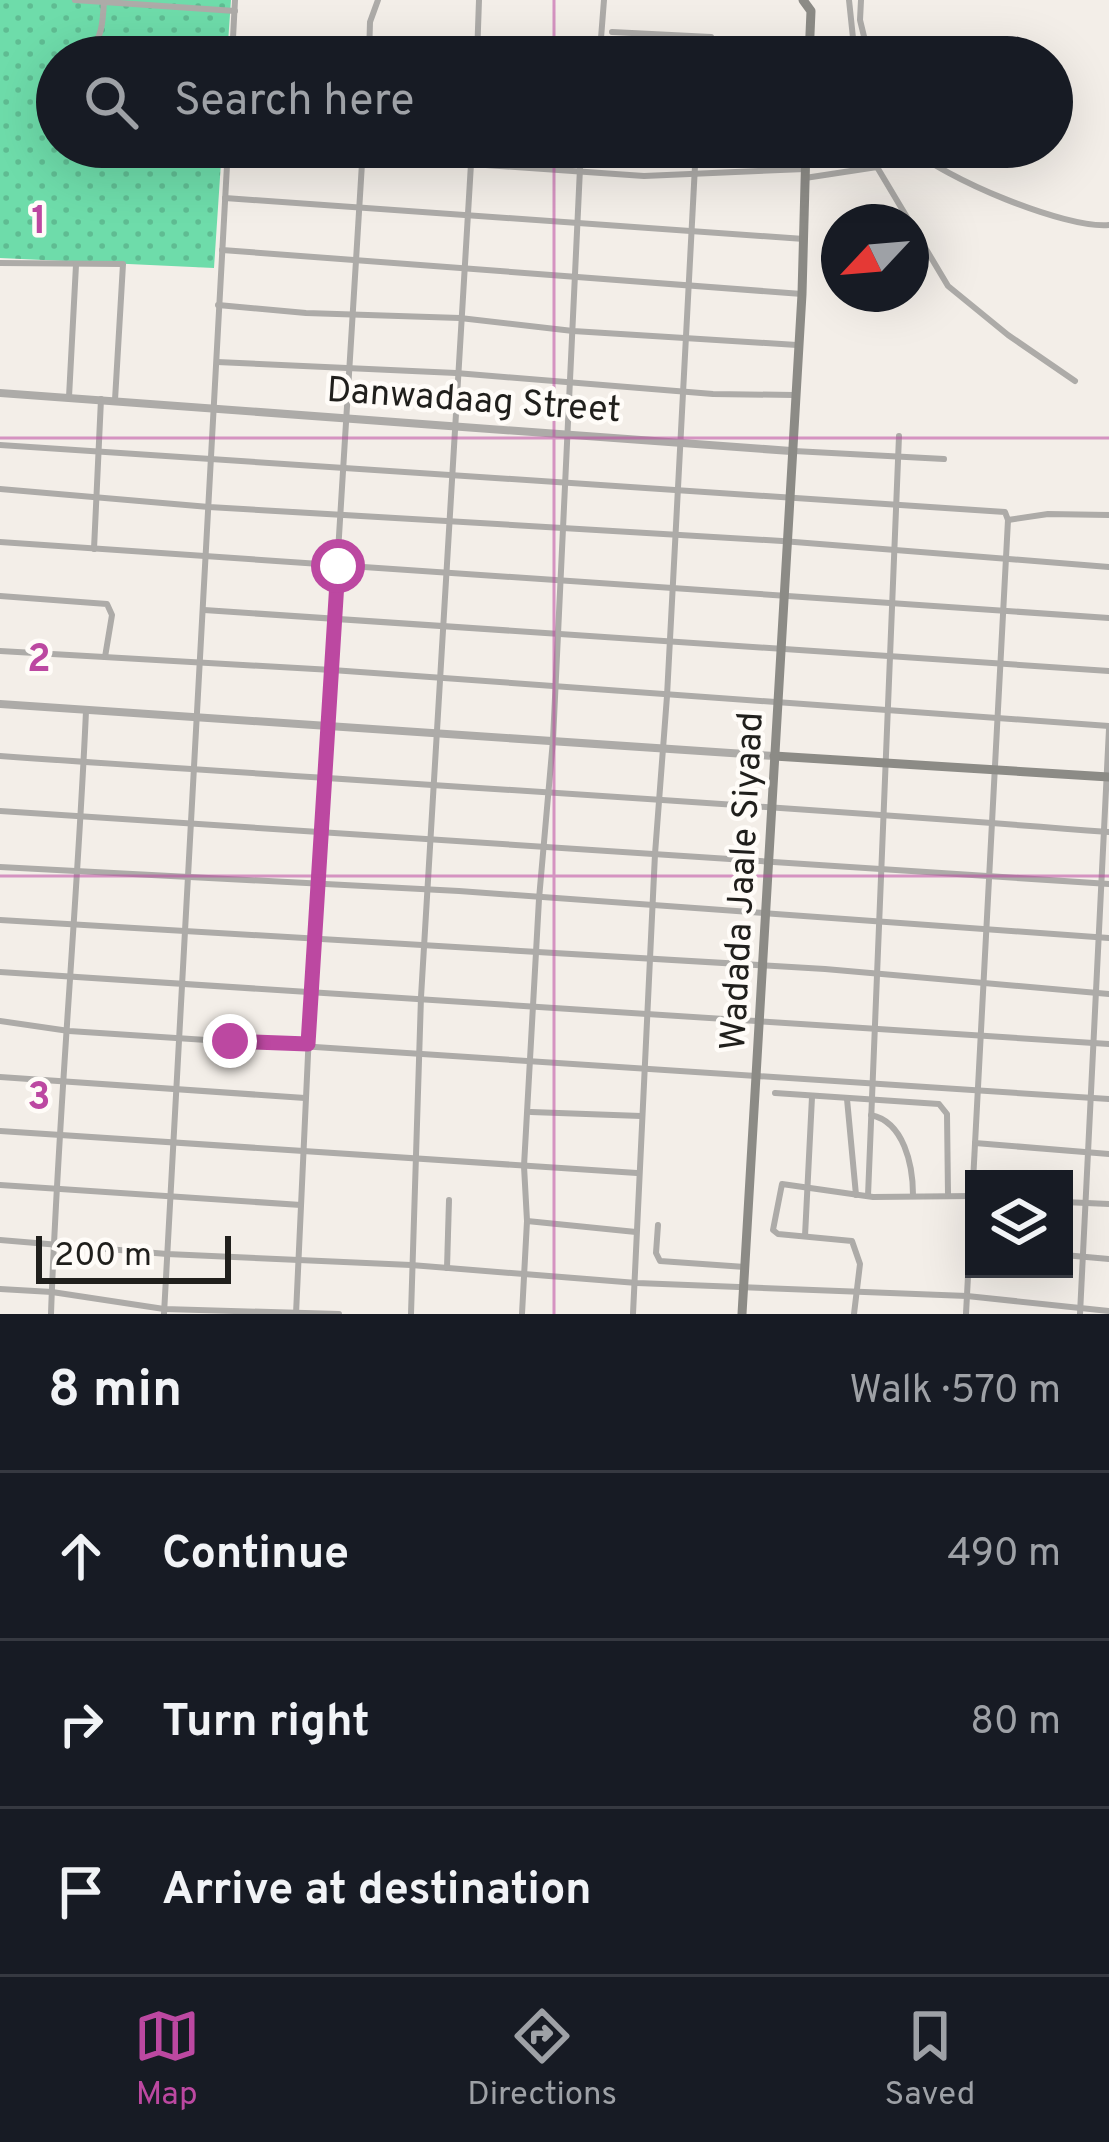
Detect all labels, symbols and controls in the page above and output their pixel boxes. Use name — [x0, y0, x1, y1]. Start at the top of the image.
search box — [36, 36, 1073, 168]
icon: search — [78, 69, 144, 135]
text: Search here — [174, 74, 414, 131]
text: 1 — [31, 199, 47, 248]
north arrow — [821, 204, 929, 312]
street label: Danwadaag Street — [325, 369, 622, 435]
route start — [311, 539, 365, 593]
text: 2 — [27, 637, 51, 686]
street label: Wadada Jaale Siyaad — [712, 711, 776, 1052]
route end — [203, 1014, 257, 1068]
text: 3 — [27, 1075, 51, 1124]
map controls — [965, 1170, 1073, 1278]
button: layers — [965, 1170, 1073, 1278]
scale bar — [36, 1230, 231, 1283]
text: 200 m — [54, 1236, 152, 1278]
text: 8 min — [48, 1360, 182, 1425]
text: Walk · 570 m — [849, 1368, 1061, 1417]
icon: ahead — [48, 1523, 114, 1589]
text: Continue — [162, 1527, 349, 1584]
text: 490 m — [947, 1531, 1061, 1580]
icon: right — [48, 1691, 114, 1757]
text: Turn right — [162, 1695, 370, 1752]
text: 80 m — [970, 1699, 1061, 1748]
icon: arrive — [48, 1859, 114, 1925]
text: Arrive at destination — [162, 1863, 592, 1920]
tab: Map — [134, 2003, 200, 2117]
tab: Directions — [467, 2003, 617, 2117]
tab: Saved — [885, 2003, 975, 2117]

